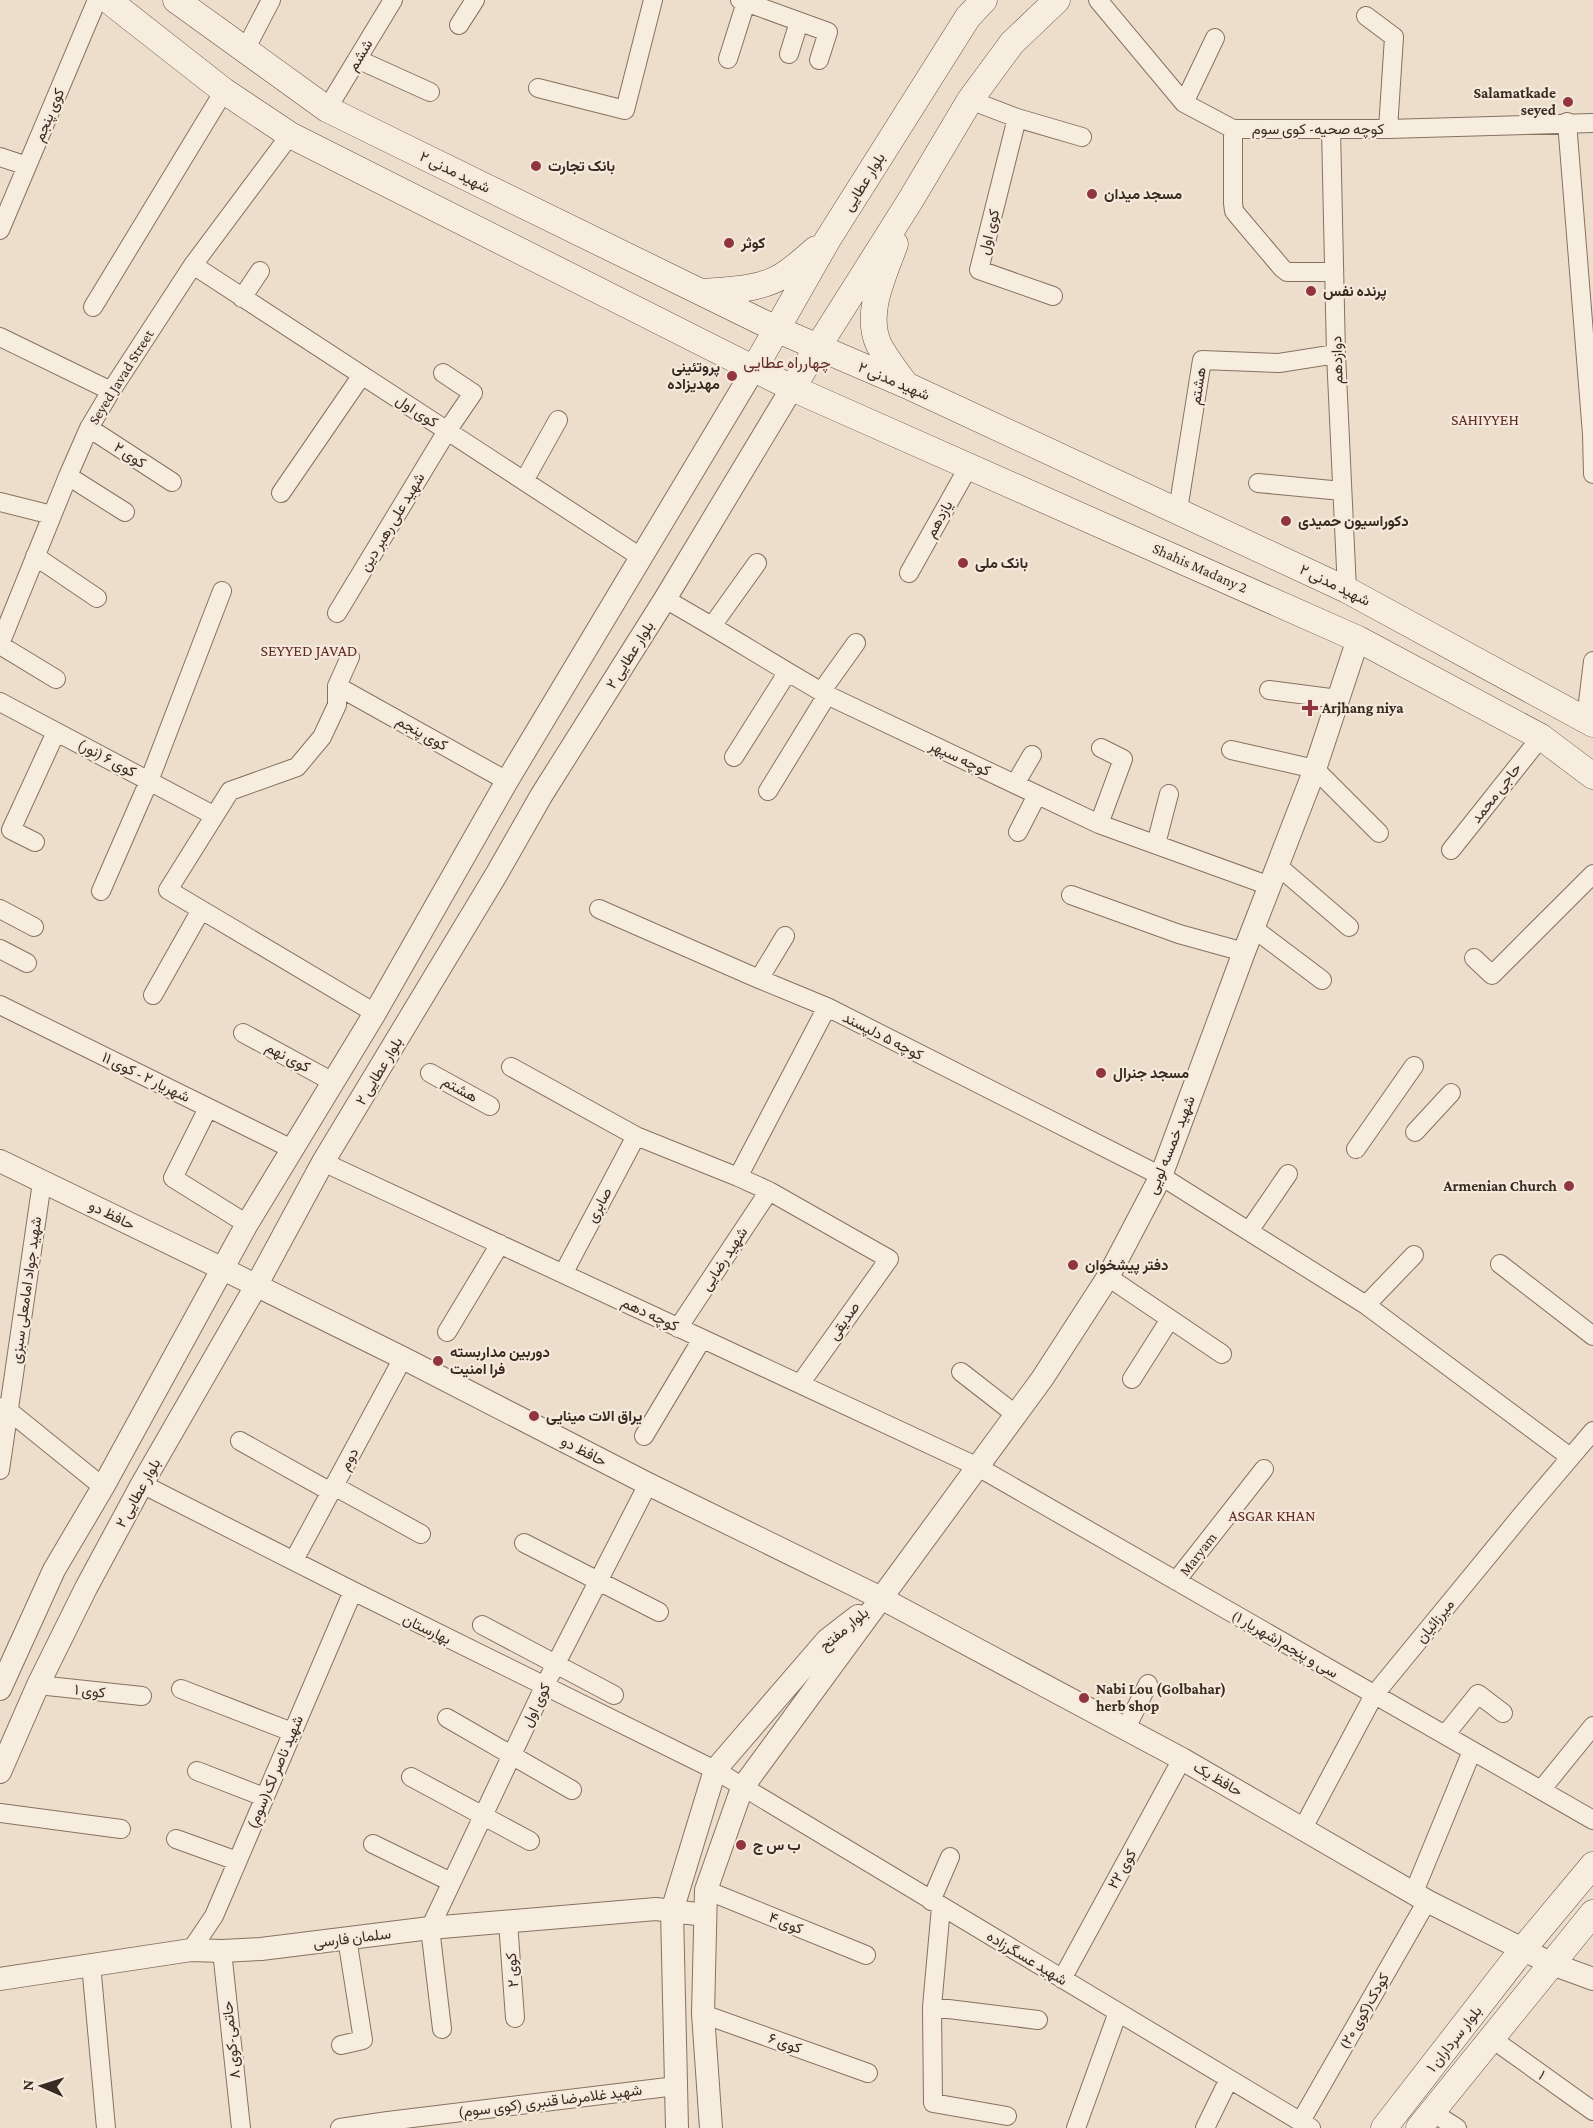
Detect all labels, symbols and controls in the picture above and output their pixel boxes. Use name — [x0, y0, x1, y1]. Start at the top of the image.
street label: ششم — [344, 36, 377, 75]
place label: Salamatkade seyed — [1474, 85, 1557, 118]
street label: کوی پنجم — [31, 86, 69, 145]
marker: Salamatkade seyed — [1561, 95, 1575, 109]
street label: کوچه صحیه- کوی سوم — [1252, 121, 1385, 139]
street label: شهید مدنی ۲ — [416, 148, 493, 198]
street label: بلوار عطایی — [840, 150, 890, 215]
place label: بانک تجارت — [548, 158, 615, 175]
marker: بانک تجارت — [529, 159, 543, 173]
place label: مسجد میدان — [1104, 186, 1182, 203]
marker: مسجد میدان — [1085, 187, 1099, 201]
street label: کوی اول — [976, 207, 1004, 257]
place label: کوثر — [740, 235, 765, 252]
marker: کوثر — [722, 236, 736, 250]
place label: پرنده نفس — [1323, 283, 1387, 301]
marker: پرنده نفس — [1304, 284, 1318, 298]
street label: Seyed Javad Street — [85, 326, 158, 428]
street label: دوازدهم — [1328, 335, 1348, 384]
district label: چهارراه عطایی — [743, 354, 831, 374]
place label: پروتئينی مهديزاده — [667, 359, 720, 393]
street label: شهید مدنی ۲ — [855, 359, 932, 405]
street label: هشتم — [1187, 366, 1211, 406]
marker: پروتئينی مهديزاده — [725, 369, 739, 383]
street label: کوی اول — [392, 392, 441, 432]
district label: SAHIYYEH — [1451, 411, 1519, 428]
street label: کوی ۲ — [110, 439, 149, 473]
street label: شهید علی رهبر دین — [356, 470, 430, 575]
street label: یازدهم — [922, 498, 957, 541]
place label: دکوراسیون حمیدی — [1298, 513, 1409, 530]
marker: دکوراسیون حمیدی — [1279, 514, 1293, 528]
street label: Shahis Madany 2 — [1150, 540, 1250, 597]
place label: بانک ملی — [975, 555, 1028, 572]
marker: بانک ملی — [956, 556, 970, 570]
street label: شهید مدنی ۲ — [1296, 561, 1373, 611]
street label: بلوار عطایی ۲ — [603, 618, 659, 693]
district label: SEYYED JAVAD — [260, 642, 358, 660]
place label: Arjhang niya — [1321, 700, 1404, 717]
marker: Arjhang niya — [1303, 701, 1317, 715]
street label: کوی پنجم — [393, 712, 451, 756]
street label: کوی ۶ (نور) — [74, 736, 139, 782]
street label: کوچه سپهر — [925, 737, 993, 781]
street label: حاجی محمد — [1468, 760, 1526, 827]
street label: کوچه ۵ دلپسند — [839, 1009, 926, 1065]
street label: بلوار عطایی ۲ — [352, 1034, 407, 1109]
street label: کوی نهم — [262, 1039, 313, 1077]
street label: شهریار ۲ - کوی ۱۱ — [98, 1049, 193, 1107]
place label: مسجد جنرال — [1113, 1065, 1189, 1082]
marker: مسجد جنرال — [1094, 1066, 1108, 1080]
street label: هشتم — [439, 1073, 480, 1107]
street label: شهید خمسه لویی — [1144, 1093, 1200, 1197]
place label: Armenian Church — [1443, 1178, 1557, 1194]
marker: Armenian Church — [1562, 1179, 1576, 1193]
street label: صابری — [583, 1185, 617, 1226]
street label: حافظ دو — [86, 1197, 138, 1234]
street label: شهید جواد امامعلی سبزی — [8, 1215, 46, 1365]
street label: شهید رضایی — [698, 1224, 752, 1295]
place label: دفتر پیشخوان — [1085, 1257, 1168, 1275]
marker: دفتر پیشخوان — [1066, 1258, 1080, 1272]
street label: کوچه دهم — [618, 1294, 681, 1336]
street label: صدیقی — [825, 1299, 864, 1344]
place label: دوربین مداربسته فرا امنیت — [450, 1344, 550, 1378]
marker: دوربین مداربسته فرا امنیت — [431, 1354, 445, 1368]
place label: یراق الات مینایی — [546, 1408, 642, 1425]
marker: یراق الات مینایی — [527, 1409, 541, 1423]
street label: حافظ دو — [558, 1433, 609, 1470]
street label: دوم — [337, 1445, 363, 1474]
street label: بلوار عطایی ۲ — [113, 1456, 165, 1531]
district label: ASGAR KHAN — [1229, 1507, 1315, 1524]
street label: Maryam — [1176, 1529, 1221, 1579]
street label: میرزائیان — [1413, 1596, 1458, 1647]
street label: بلوار مفتح — [816, 1604, 873, 1656]
street label: سی و پنجم(شهریار ۱) — [1228, 1607, 1341, 1683]
street label: بهارستان — [400, 1611, 454, 1648]
street label: کوی اول — [519, 1680, 555, 1730]
street label: کوی ۱ — [74, 1681, 107, 1703]
place label: Nabi Lou (Golbahar) herb shop — [1096, 1681, 1226, 1714]
marker: Nabi Lou (Golbahar) herb shop — [1077, 1691, 1091, 1705]
street label: شهید ناصر لک(سوم) — [244, 1713, 308, 1832]
street label: حافظ یک — [1190, 1759, 1245, 1800]
place label: ب س ج — [753, 1837, 801, 1855]
marker: ب س ج — [734, 1838, 748, 1852]
street label: کوی ۲۲ — [1105, 1846, 1141, 1892]
street label: کوی ۴ — [766, 1909, 806, 1939]
street label: سلمان فارسی — [312, 1925, 392, 1953]
street label: شهید عسگرزاده — [983, 1928, 1070, 1989]
street label: کوی ۲ — [503, 1952, 523, 1988]
street label: کودک(کوی ۲۰) — [1336, 1970, 1394, 2053]
street label: حاتمی-کوی ۸ — [219, 2000, 245, 2080]
street label: بلوار سرداران ۱ — [1423, 2003, 1486, 2076]
street label: کوی ۶ — [766, 2030, 804, 2058]
north arrow — [12, 2056, 72, 2116]
street label: ۱ — [1536, 2067, 1548, 2083]
text: N — [19, 2079, 36, 2091]
street label: شهید غلامرضا قنبری (کوی سوم) — [457, 2082, 643, 2122]

